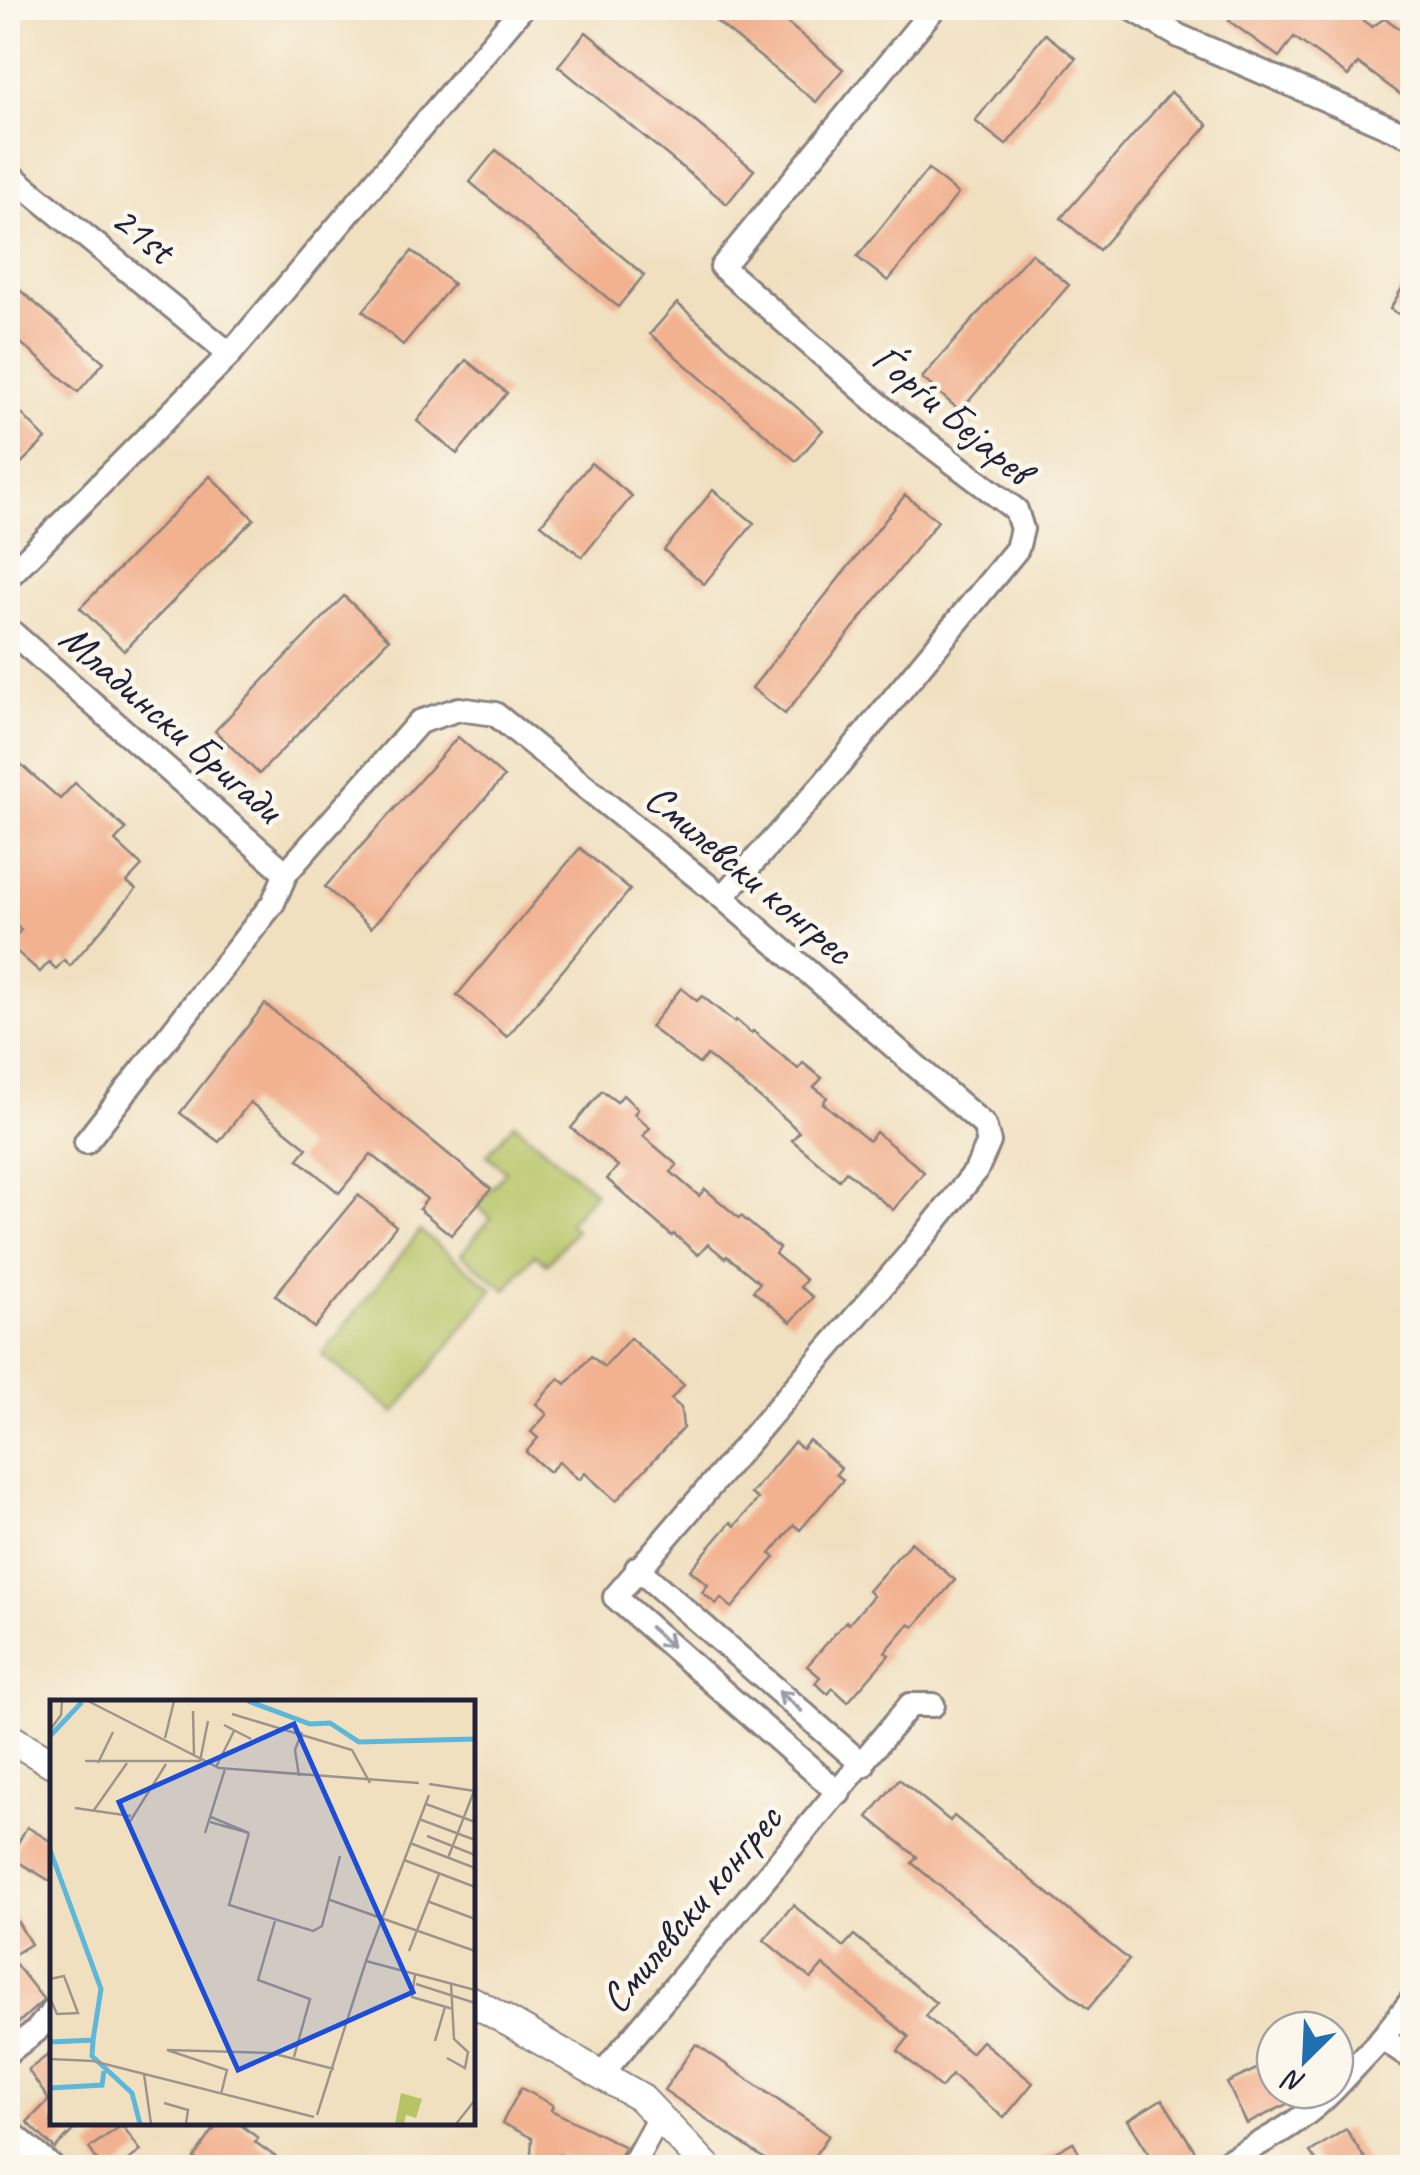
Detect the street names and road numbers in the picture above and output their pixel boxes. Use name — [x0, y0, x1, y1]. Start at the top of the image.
street label: 21st — [101, 193, 189, 278]
street label: Ѓорѓи Бејарев — [861, 332, 1048, 500]
street label: Младински Бригади — [49, 612, 296, 837]
street label: Смилевски конгрес — [634, 772, 866, 978]
street label: Смилевски конгрес — [589, 1792, 795, 2024]

